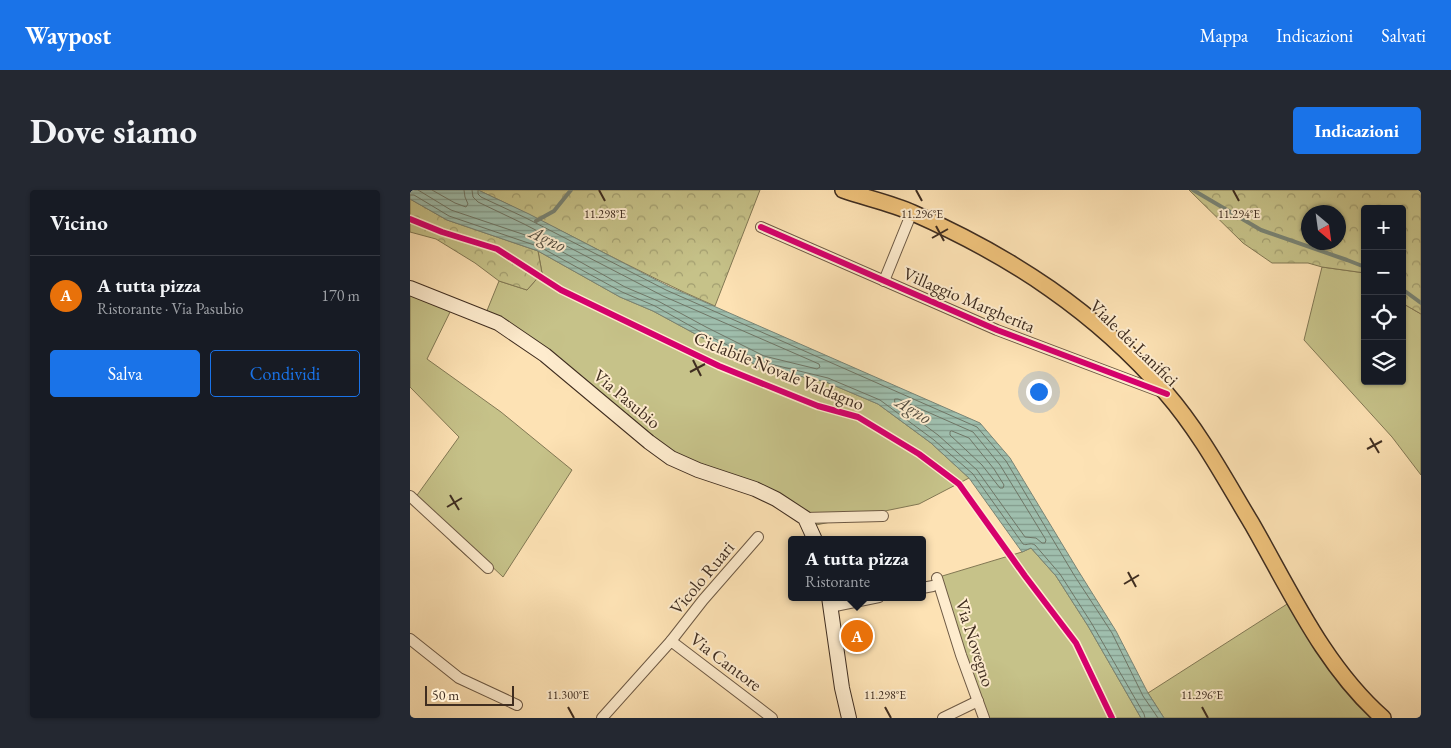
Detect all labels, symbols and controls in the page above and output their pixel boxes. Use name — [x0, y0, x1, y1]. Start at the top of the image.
text: Waypost — [25, 20, 111, 51]
text: Mappa — [1200, 24, 1248, 47]
text: Indicazioni — [1276, 24, 1353, 47]
text: Salvati — [1381, 24, 1426, 47]
button: Indicazioni — [1293, 107, 1421, 154]
text: Dove siamo — [30, 108, 197, 153]
north arrow — [1301, 205, 1346, 250]
map controls — [1361, 205, 1406, 385]
button: + — [1361, 205, 1406, 250]
text: 11.298°E — [584, 206, 626, 222]
text: 11.296°E — [901, 206, 943, 222]
text: 11.294°E — [1218, 206, 1260, 222]
text: Vicino — [50, 209, 108, 236]
water label: Agno — [524, 218, 570, 258]
button: − — [1361, 250, 1406, 295]
street label: Villaggio Margherita — [900, 261, 1039, 338]
text: A tutta pizza — [97, 273, 201, 298]
text: A — [60, 285, 72, 306]
text: 170 m — [321, 285, 360, 306]
street label: Viale dei Lanifici — [1085, 294, 1184, 391]
button: locate — [1361, 295, 1406, 340]
text: Ristorante · Via Pasubio — [97, 298, 244, 319]
street label: Ciclabile Novale Valdagno — [691, 326, 868, 415]
button: layers — [1361, 340, 1406, 385]
button: Salva — [50, 350, 200, 397]
button: Condividi — [210, 350, 360, 397]
street label: Via Pasubio — [589, 364, 666, 434]
your location — [1026, 379, 1052, 405]
water label: Agno — [889, 388, 936, 430]
street label: Vicolo Ruari — [664, 536, 739, 619]
popup — [788, 536, 926, 601]
text: A tutta pizza — [805, 546, 909, 571]
text: Ristorante — [805, 571, 870, 592]
street label: Via Novegno — [951, 596, 1000, 690]
pin: A — [841, 617, 873, 655]
street label: Via Cantore — [686, 627, 767, 696]
scale bar — [425, 683, 514, 706]
text: 50 m — [432, 686, 459, 704]
text: 11.300°E — [547, 687, 589, 703]
text: 11.298°E — [864, 687, 906, 703]
text: 11.296°E — [1181, 687, 1223, 703]

